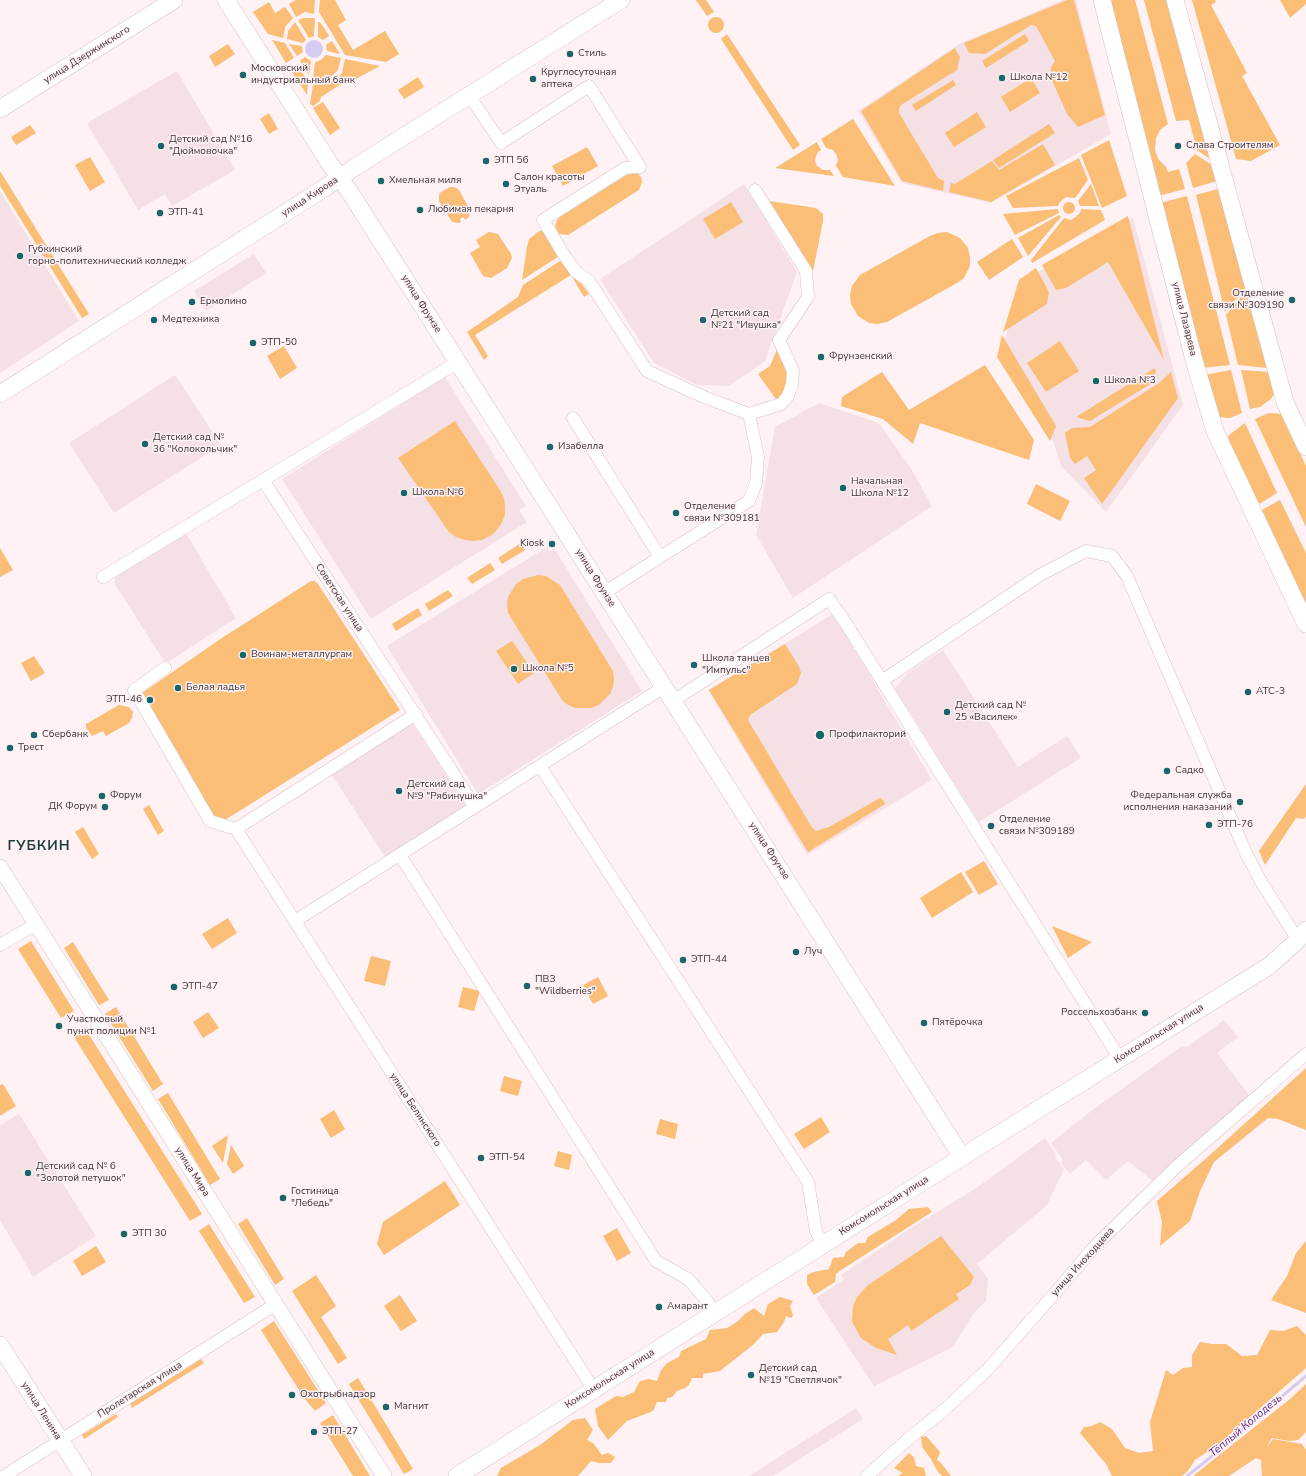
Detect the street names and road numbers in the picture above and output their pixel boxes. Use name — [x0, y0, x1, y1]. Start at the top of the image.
street label: улица Дзержинского — [42, 23, 132, 87]
street label: улица Кирова — [279, 174, 341, 220]
street label: улица Фрунзе — [398, 273, 444, 335]
street label: улица Лазарева — [1169, 281, 1199, 357]
street label: улица Фрунзе — [572, 547, 618, 609]
street label: Советская улица — [313, 562, 365, 634]
street label: улица Фрунзе — [746, 820, 792, 882]
street label: Комсомольская улица — [1112, 1001, 1206, 1067]
street label: улица Белинского — [387, 1071, 443, 1149]
street label: улица Мира — [172, 1145, 212, 1199]
street label: Комсомольская улица — [837, 1173, 931, 1239]
street label: улица Иноходцева — [1049, 1225, 1117, 1299]
street label: Комсомольская улица — [563, 1346, 657, 1412]
street label: Пролетарская улица — [96, 1359, 184, 1421]
street label: улица Ленина — [18, 1380, 64, 1442]

